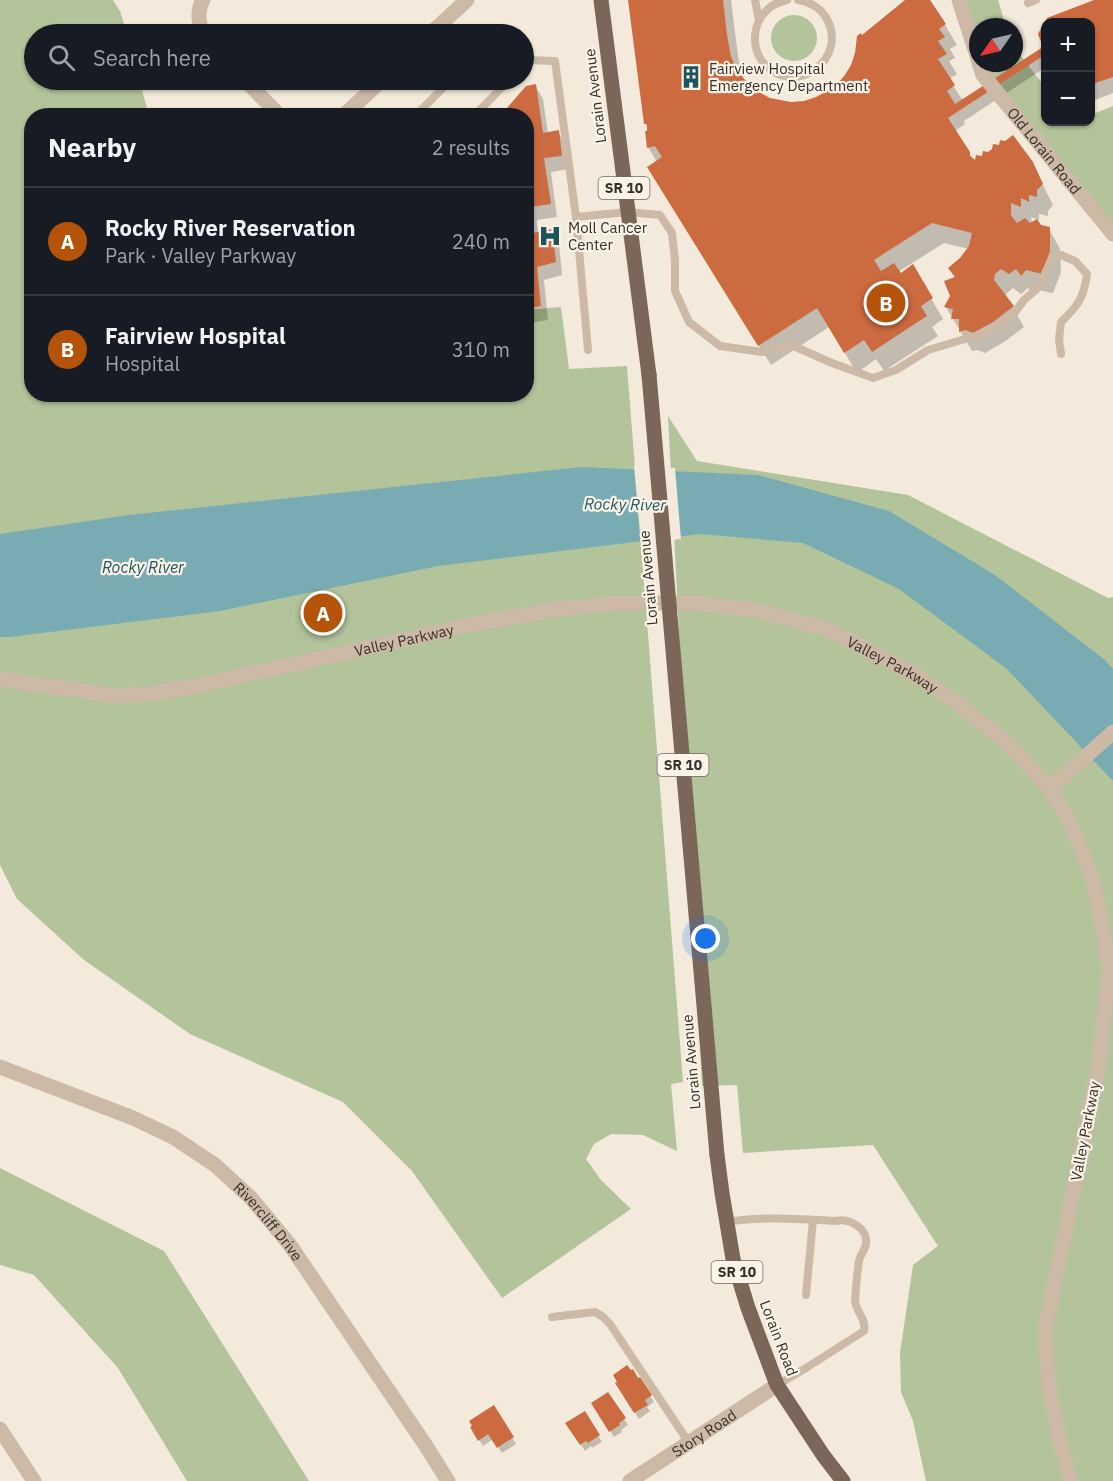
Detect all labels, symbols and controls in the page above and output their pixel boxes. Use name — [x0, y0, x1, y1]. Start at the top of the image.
north arrow — [969, 18, 1023, 72]
map controls — [1041, 18, 1095, 126]
button: + — [1041, 18, 1095, 72]
search box — [24, 24, 534, 90]
icon: search — [45, 41, 78, 74]
text: Search here — [93, 43, 211, 72]
street label: Lorain Avenue — [580, 48, 610, 144]
place label: Fairview Hospital Emergency Department — [709, 59, 868, 95]
building icon: Fairview Hospital Emergency Department — [678, 64, 704, 90]
button: − — [1041, 72, 1095, 126]
street label: Old Lorain Road — [1004, 103, 1086, 198]
text: Nearby — [48, 130, 136, 164]
text: 2 results — [432, 134, 510, 161]
road number: SR 10 — [598, 177, 650, 199]
text: Rocky River Reservation — [105, 213, 356, 242]
place label: Moll Cancer Center — [568, 218, 648, 254]
hospital icon: Moll Cancer Center — [537, 223, 563, 249]
text: A — [61, 228, 74, 255]
text: 240 m — [452, 228, 510, 255]
text: Park · Valley Parkway — [105, 242, 296, 269]
pin: B — [866, 280, 906, 326]
text: Fairview Hospital — [105, 321, 286, 350]
text: B — [61, 336, 74, 363]
text: 310 m — [452, 336, 510, 363]
text: Hospital — [105, 350, 180, 377]
water label: Rocky River — [584, 493, 667, 515]
street label: Lorain Avenue — [634, 530, 662, 626]
water label: Rocky River — [102, 557, 185, 577]
pin: A — [304, 590, 342, 636]
street label: Valley Parkway — [352, 619, 456, 660]
street label: Valley Parkway — [844, 632, 942, 697]
road number: SR 10 — [658, 754, 708, 776]
your location — [691, 924, 720, 953]
street label: Lorain Avenue — [677, 1014, 705, 1110]
street label: Valley Parkway — [1066, 1079, 1104, 1182]
street label: Rivercliff Drive — [230, 1177, 307, 1264]
road number: SR 10 — [712, 1261, 762, 1283]
street label: Lorain Road — [756, 1297, 802, 1379]
street label: Story Road — [668, 1405, 740, 1461]

